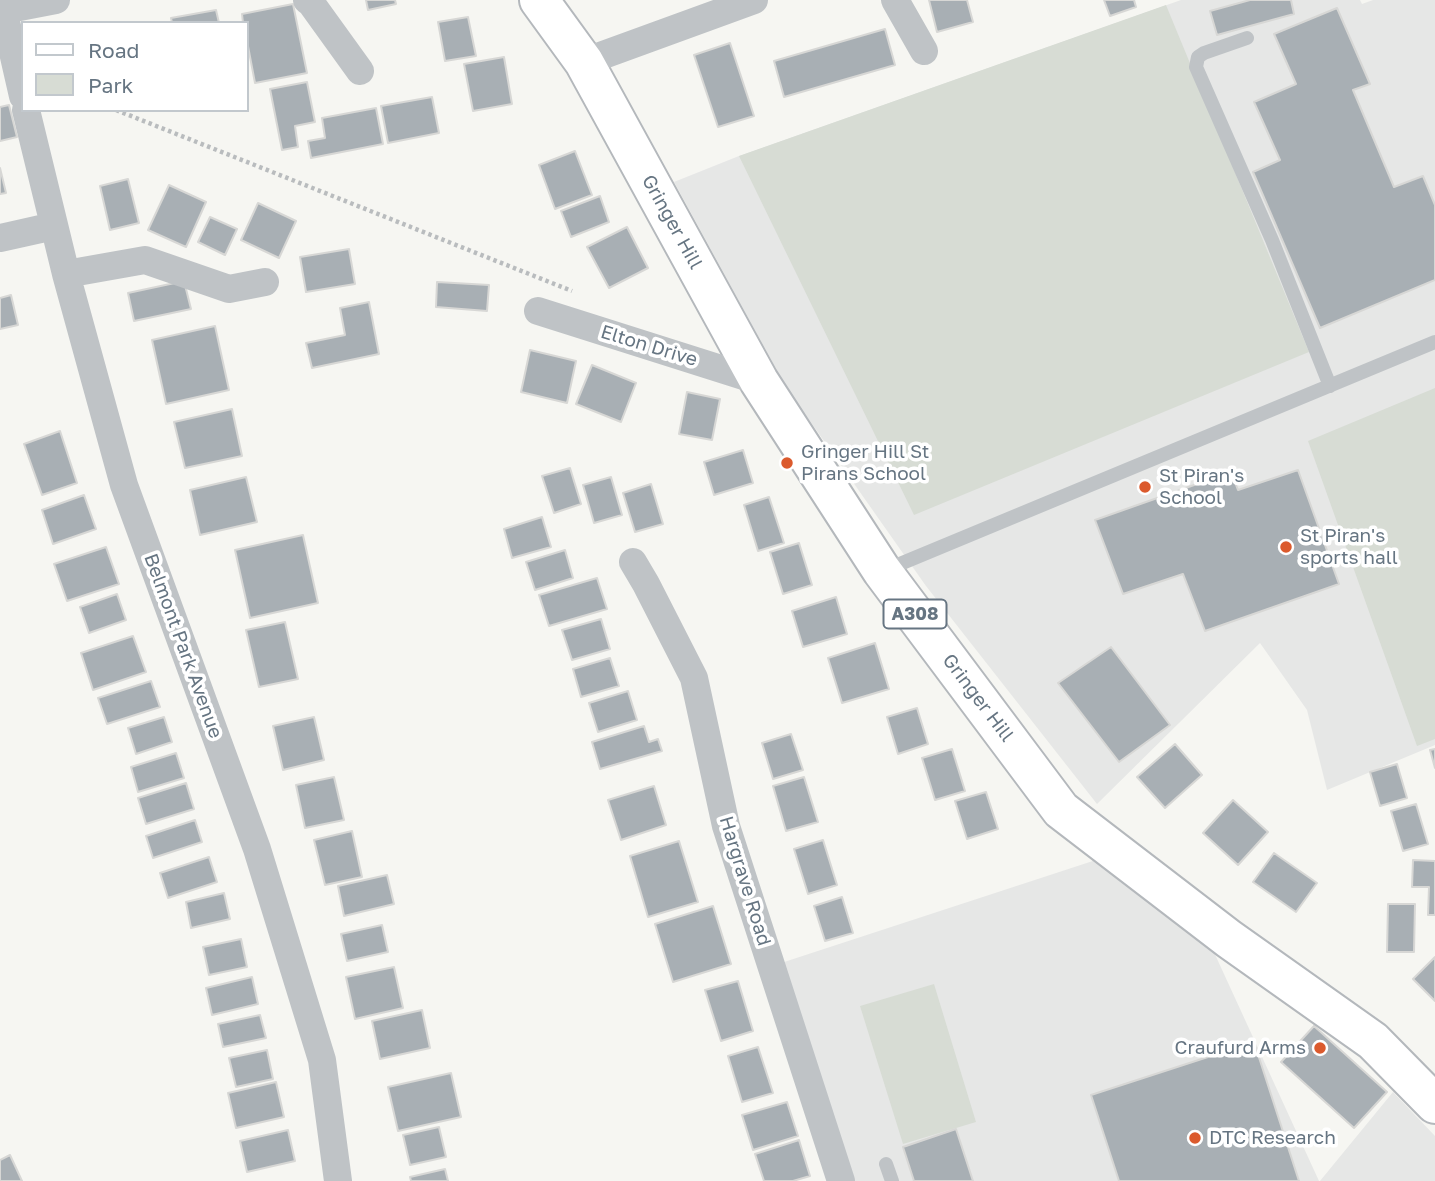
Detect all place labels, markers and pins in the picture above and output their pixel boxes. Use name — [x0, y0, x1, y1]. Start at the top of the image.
place label: Gringer Hill St Pirans School — [801, 441, 929, 485]
marker: Gringer Hill St Pirans School — [779, 455, 795, 471]
place label: St Piran's School — [1159, 465, 1244, 509]
marker: St Piran's School — [1137, 479, 1153, 495]
place label: St Piran's sports hall — [1300, 525, 1398, 569]
marker: St Piran's sports hall — [1278, 539, 1294, 555]
place label: Craufurd Arms — [1175, 1037, 1306, 1059]
marker: Craufurd Arms — [1312, 1040, 1328, 1056]
place label: DTC Research — [1209, 1127, 1336, 1149]
marker: DTC Research — [1187, 1130, 1203, 1146]

